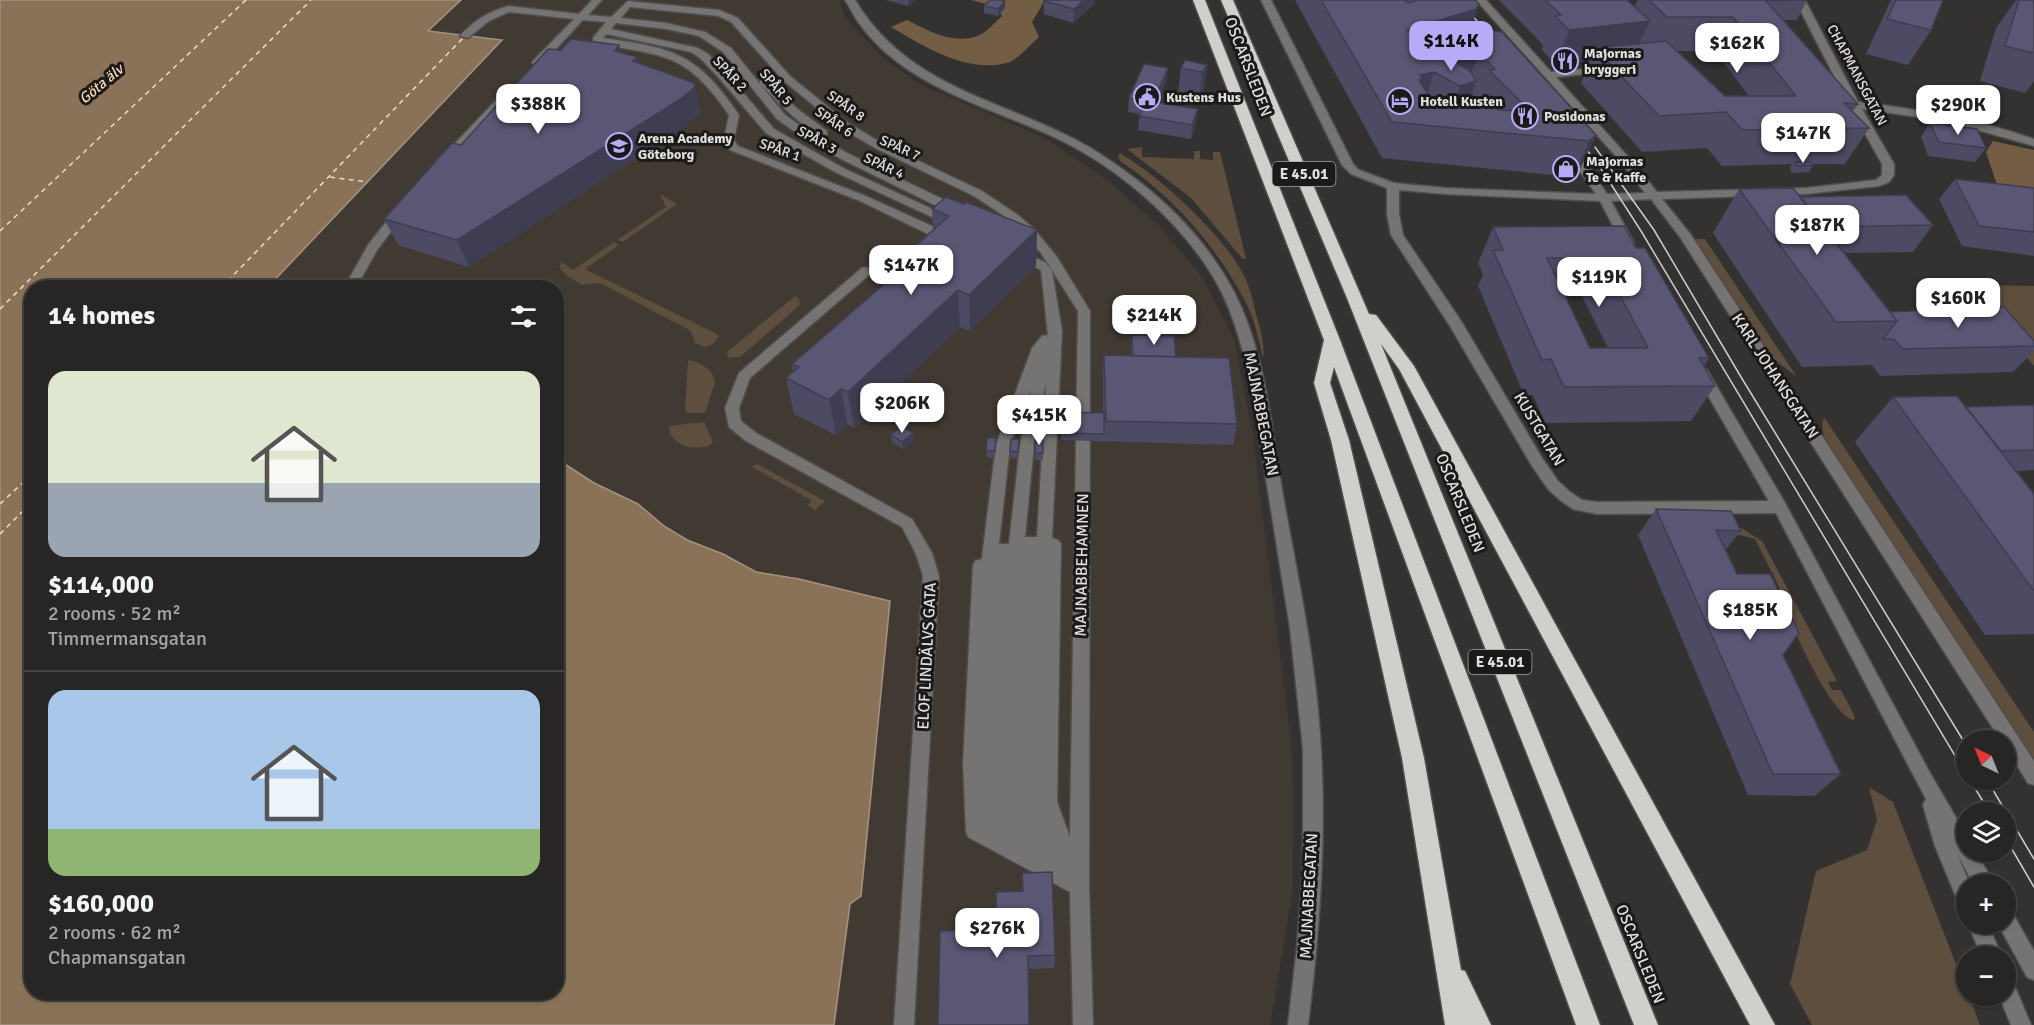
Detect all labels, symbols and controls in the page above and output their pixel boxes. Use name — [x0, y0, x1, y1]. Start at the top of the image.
street label: OSCARSLEDEN — [1220, 14, 1276, 120]
pin: $114K — [1409, 21, 1493, 72]
street label: CHAPMANSGATAN — [1823, 22, 1891, 128]
pin: $162K — [1695, 23, 1779, 74]
text: $114K — [1423, 28, 1479, 53]
text: $162K — [1709, 30, 1765, 55]
place label: Majornas bryggeri — [1584, 45, 1641, 78]
restaurant icon: Majornas bryggeri — [1550, 46, 1580, 76]
street label: SPÅR 2 — [709, 53, 751, 95]
water label: Göta älv — [75, 59, 128, 108]
street label: SPÅR 5 — [756, 65, 796, 109]
public building icon: Kustens Hus — [1132, 82, 1162, 112]
pin: $388K — [496, 84, 580, 135]
pin: $290K — [1916, 85, 2000, 136]
hotel icon: Hotell Kusten — [1385, 86, 1415, 116]
street label: SPÅR 8 — [824, 87, 868, 125]
place label: Kustens Hus — [1166, 89, 1241, 106]
text: $388K — [510, 91, 566, 116]
text: $290K — [1930, 92, 1986, 117]
place label: Hotell Kusten — [1420, 93, 1503, 110]
restaurant icon: Posidonas — [1510, 101, 1540, 131]
street label: SPÅR 6 — [812, 103, 856, 141]
place label: Posidonas — [1544, 108, 1606, 125]
pin: $147K — [1761, 113, 1845, 164]
text: $147K — [1775, 120, 1831, 145]
street label: SPÅR 3 — [794, 122, 840, 158]
place label: Arena Academy Göteborg — [638, 130, 732, 163]
school or university icon: Arena Academy Göteborg — [604, 131, 634, 161]
street label: SPÅR 7 — [877, 132, 923, 164]
street label: SPÅR 1 — [757, 135, 803, 165]
street label: SPÅR 4 — [861, 149, 907, 183]
place label: Majornas Te & Kaffe — [1586, 153, 1646, 186]
shop icon: Majornas Te & Kaffe — [1551, 154, 1581, 184]
road number: E 45.01 — [1272, 162, 1336, 186]
pin: $187K — [1775, 205, 1859, 256]
text: $187K — [1789, 212, 1845, 237]
pin: $147K — [869, 245, 953, 296]
text: $147K — [883, 252, 939, 277]
pin: $119K — [1557, 257, 1641, 308]
text: $119K — [1571, 264, 1627, 289]
pin: $160K — [1916, 278, 2000, 329]
text: $160K — [1930, 285, 1986, 310]
pin: $214K — [1112, 295, 1196, 346]
text: 14 homes — [48, 300, 155, 332]
icon: filters — [507, 300, 540, 333]
text: $214K — [1126, 302, 1182, 327]
street label: KARL JOHANSGATAN — [1727, 310, 1823, 442]
street label: MAJNABBEGATAN — [1239, 350, 1283, 478]
pin: $206K — [860, 383, 944, 434]
street label: KUSTGATAN — [1509, 388, 1569, 470]
text: $206K — [874, 390, 930, 415]
pin: $415K — [997, 395, 1081, 446]
text: $415K — [1011, 402, 1067, 427]
icon: home — [240, 410, 348, 518]
street label: OSCARSLEDEN — [1431, 451, 1489, 555]
street label: MAJNABBEHAMNEN — [1071, 493, 1093, 637]
text: $114,000 — [48, 569, 154, 601]
street label: ELOF LINDÄLVS GATA — [913, 582, 941, 730]
pin: $185K — [1708, 590, 1792, 641]
text: $185K — [1722, 597, 1778, 622]
text: 2 rooms · 52 m² — [48, 601, 181, 626]
text: Timmermansgatan — [48, 626, 207, 651]
road number: E 45.01 — [1468, 650, 1532, 674]
icon: home — [240, 729, 348, 837]
north arrow — [1956, 730, 2016, 790]
map controls — [1956, 730, 2016, 1006]
button: layers — [1956, 802, 2016, 862]
street label: MAJNABBEGATAN — [1296, 833, 1322, 959]
button: + — [1956, 874, 2016, 934]
text: $160,000 — [48, 888, 154, 920]
street label: OSCARSLEDEN — [1611, 902, 1669, 1006]
pin: $276K — [955, 908, 1039, 959]
text: $276K — [969, 915, 1025, 940]
text: 2 rooms · 62 m² — [48, 920, 181, 945]
text: Chapmansgatan — [48, 945, 186, 970]
button: − — [1956, 946, 2016, 1006]

